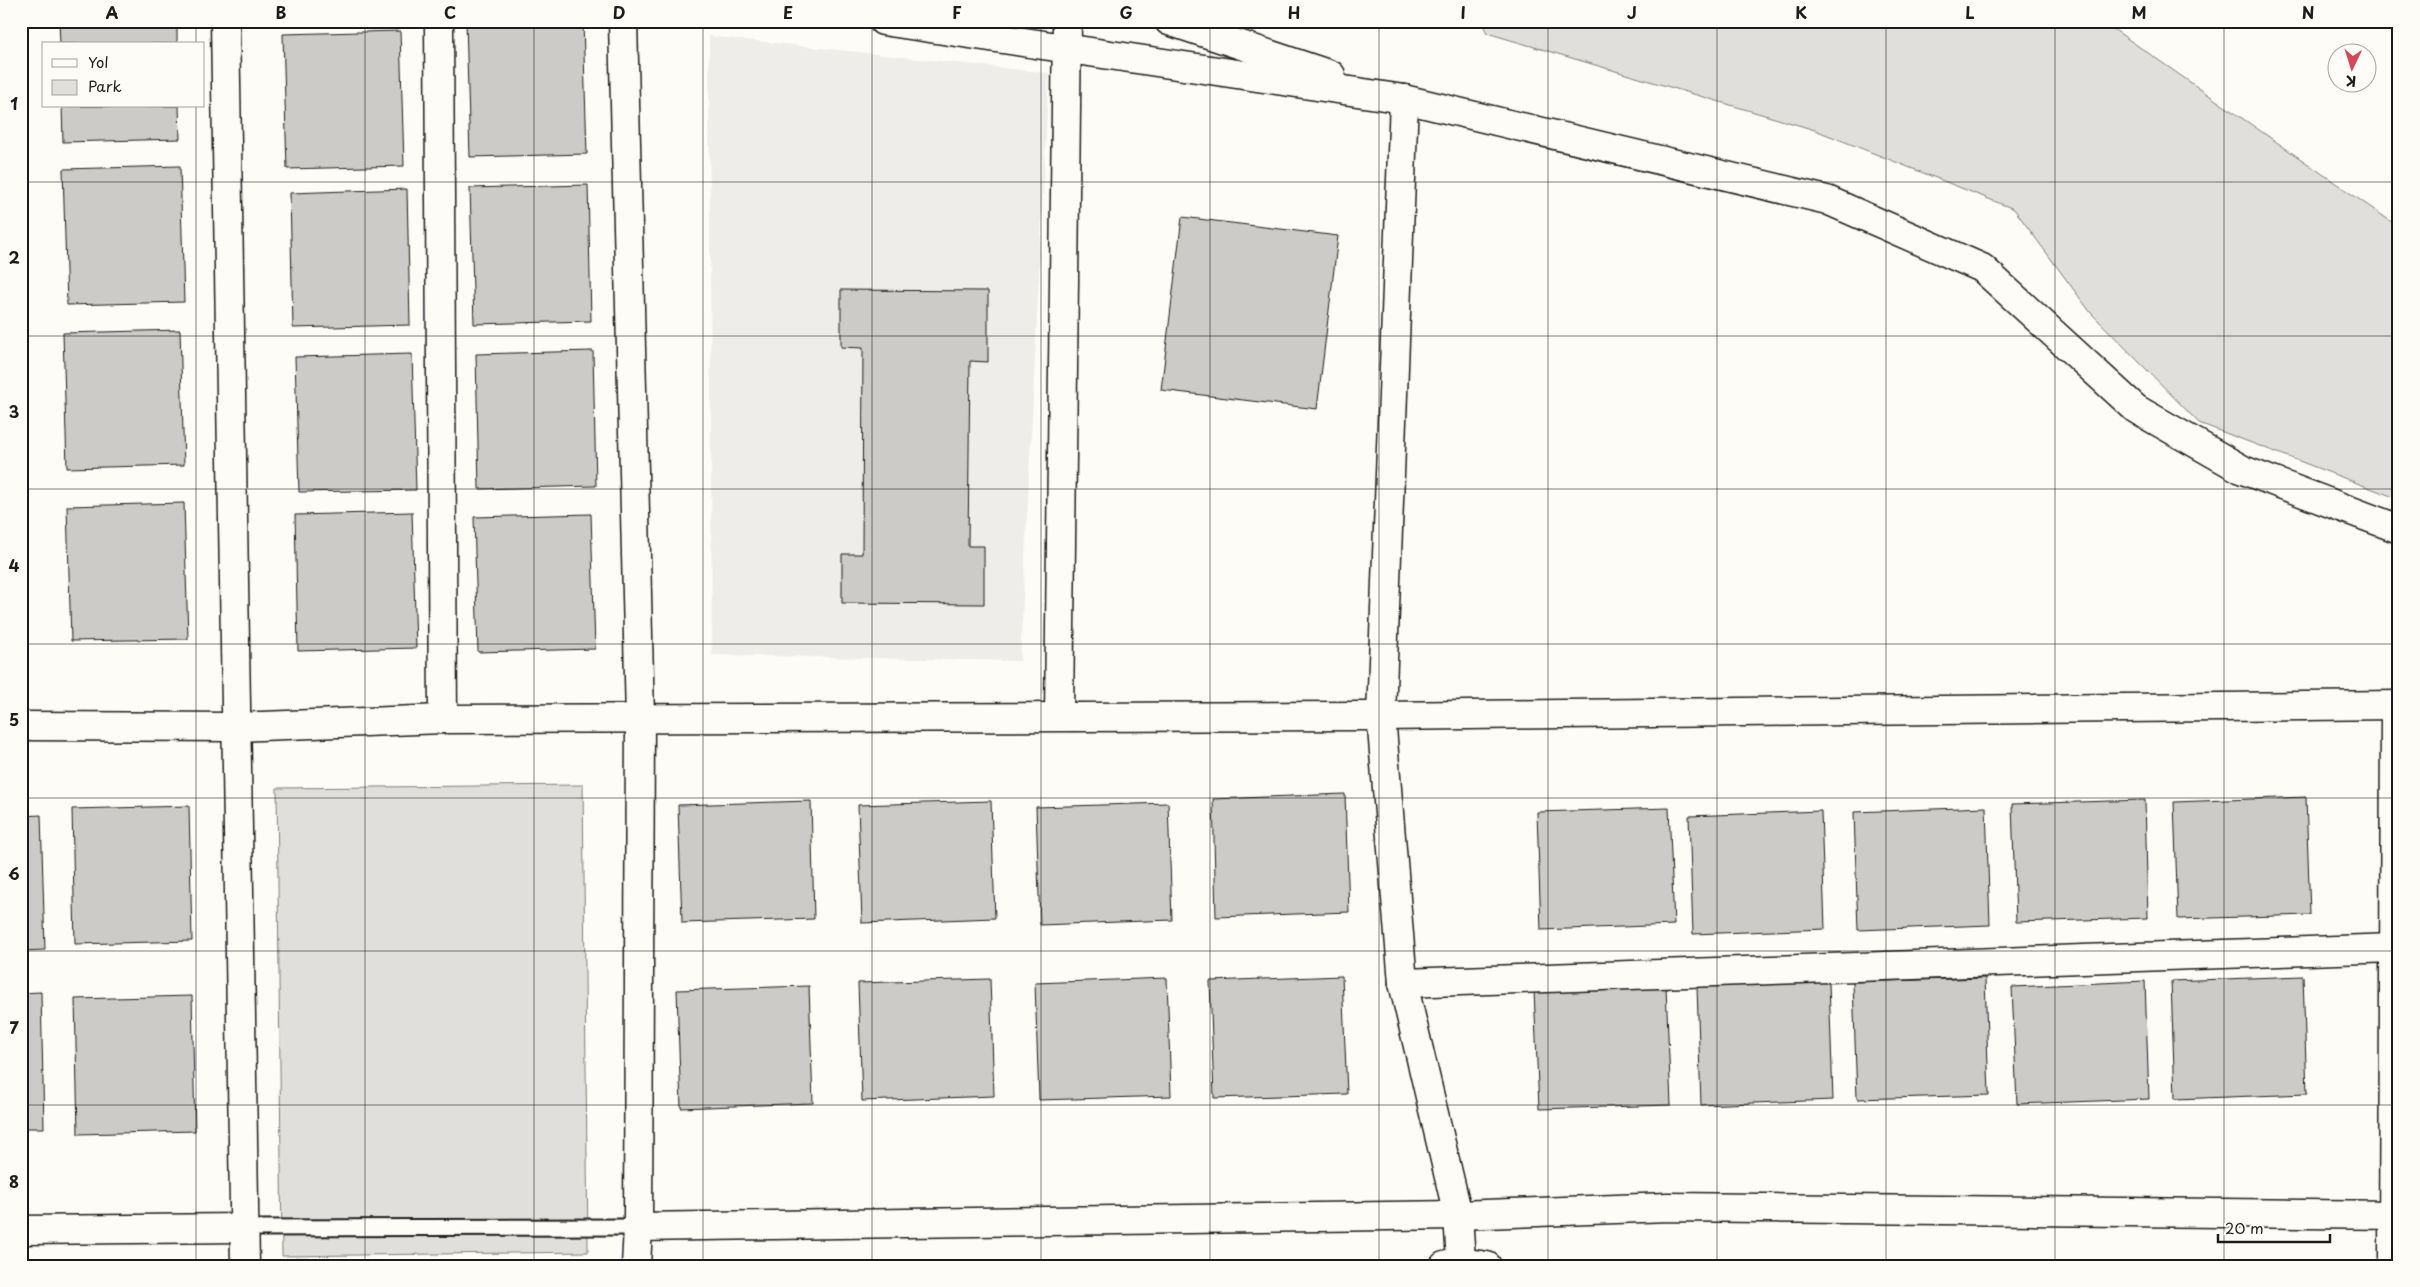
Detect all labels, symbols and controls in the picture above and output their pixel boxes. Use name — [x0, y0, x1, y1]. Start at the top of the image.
text: A — [106, 0, 119, 24]
text: B — [276, 0, 287, 24]
text: C — [444, 0, 456, 24]
text: D — [613, 0, 625, 24]
text: E — [783, 0, 793, 24]
text: F — [952, 0, 962, 24]
text: G — [1119, 0, 1133, 24]
text: H — [1288, 0, 1300, 24]
text: I — [1460, 0, 1466, 24]
text: J — [1627, 0, 1637, 24]
text: K — [1795, 0, 1807, 24]
text: L — [1965, 0, 1975, 24]
text: M — [2131, 0, 2147, 24]
text: N — [2302, 0, 2314, 24]
legend — [42, 42, 205, 108]
north arrow — [2328, 42, 2378, 92]
text: Yol — [88, 50, 109, 73]
text: K — [2345, 71, 2357, 92]
text: Park — [88, 74, 122, 97]
text: 1 — [10, 91, 18, 115]
text: 2 — [8, 245, 20, 269]
text: 3 — [9, 399, 19, 423]
text: 4 — [9, 553, 20, 577]
text: 5 — [9, 707, 19, 731]
text: 6 — [8, 861, 20, 885]
text: 7 — [9, 1015, 19, 1039]
text: 8 — [9, 1169, 19, 1193]
scale bar — [2218, 1212, 2330, 1244]
text: 20 m — [2225, 1216, 2264, 1239]

